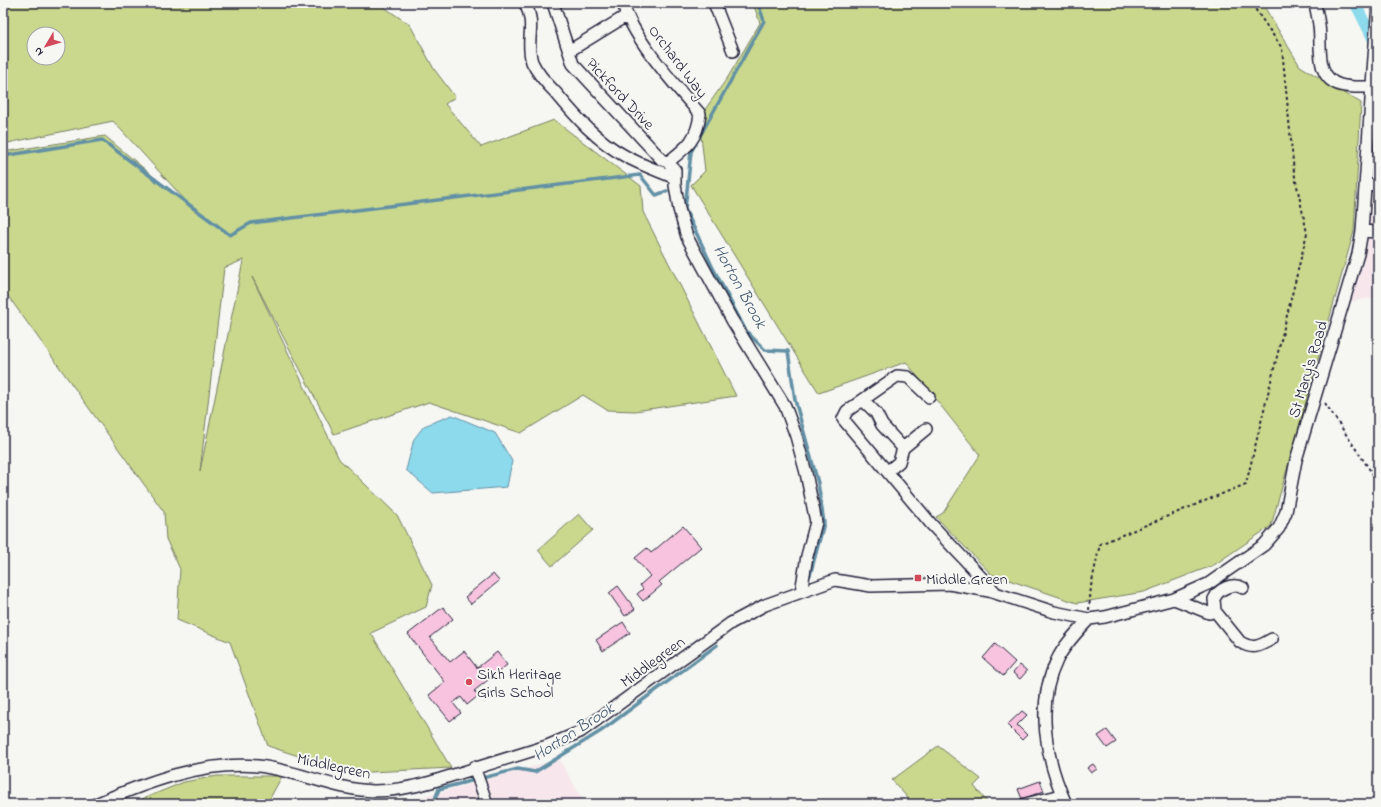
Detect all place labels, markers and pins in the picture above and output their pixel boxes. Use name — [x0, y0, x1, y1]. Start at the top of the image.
place label: Middle Green — [926, 568, 1008, 592]
marker: Middle Green — [913, 573, 923, 583]
place label: Sikh Heritage Girls School — [477, 663, 562, 705]
marker: Sikh Heritage Girls School — [464, 677, 474, 687]

